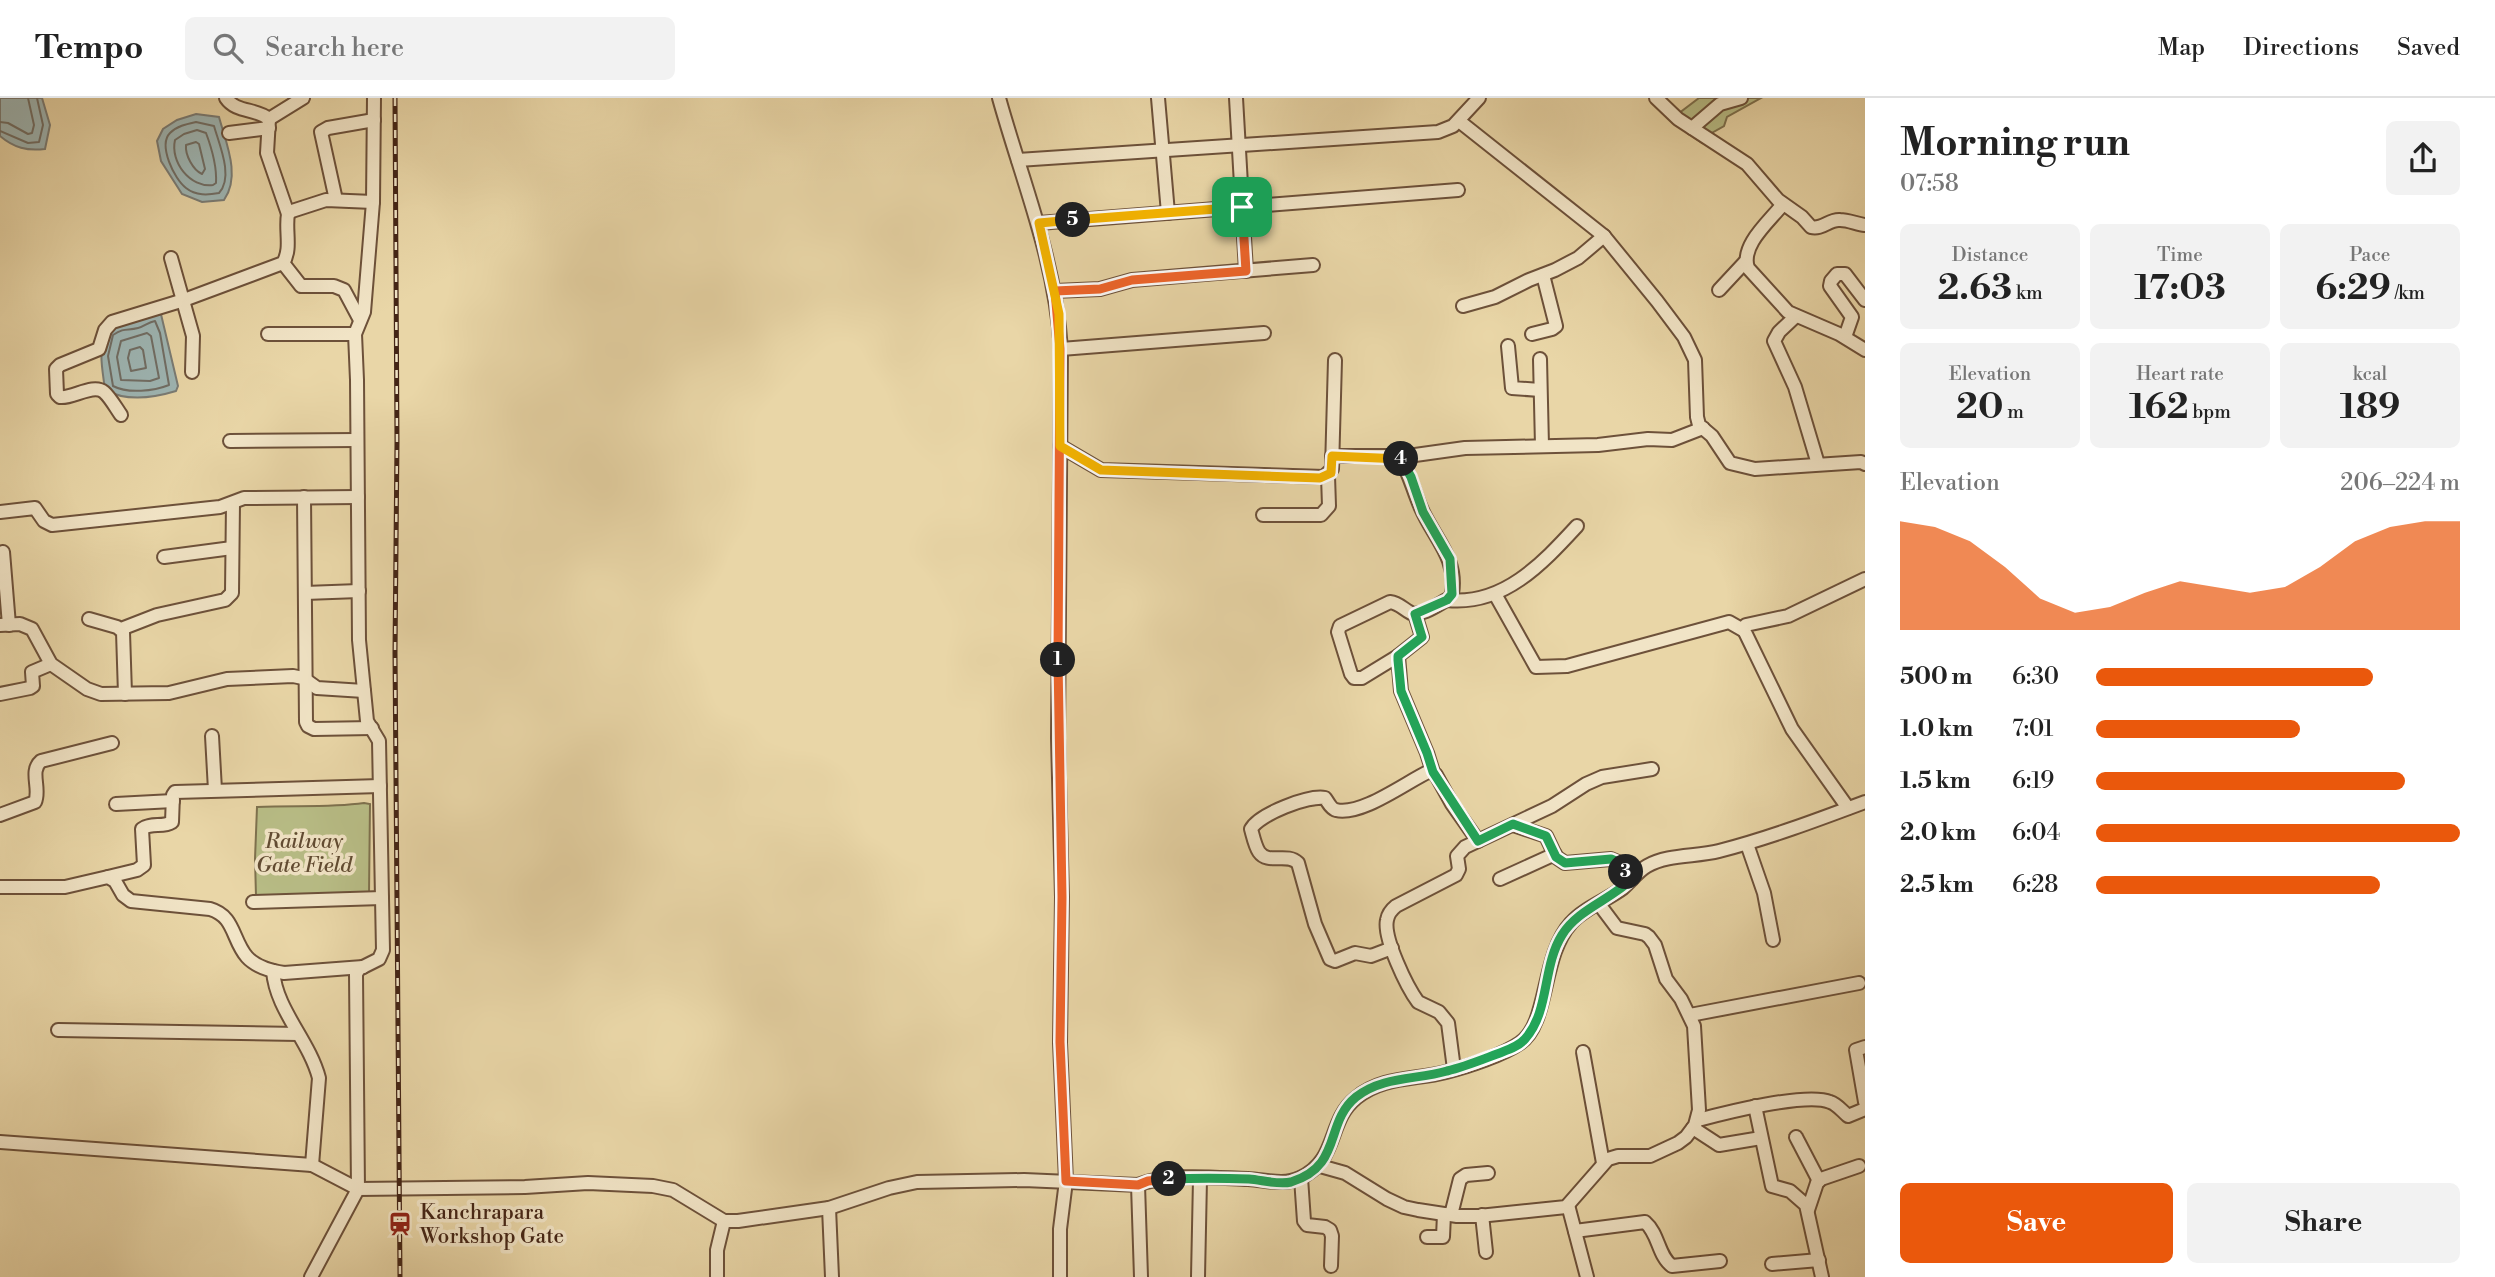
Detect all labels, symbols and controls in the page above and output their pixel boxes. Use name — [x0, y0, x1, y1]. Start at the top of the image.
search box — [185, 17, 675, 80]
text: Tempo — [35, 28, 143, 69]
icon: search — [209, 29, 247, 67]
text: Search here — [265, 32, 404, 64]
text: Map — [2158, 33, 2205, 63]
text: Directions — [2243, 33, 2359, 63]
text: Saved — [2397, 33, 2460, 63]
text: Morning run — [1900, 120, 2130, 167]
button: share — [2386, 121, 2460, 195]
text: 07:58 — [1900, 170, 1959, 198]
pin — [1212, 177, 1272, 237]
icon: arrive — [1223, 188, 1261, 226]
pin: 5 — [1056, 202, 1090, 238]
text: 5 — [1067, 207, 1078, 231]
text: Distance — [1952, 243, 2028, 267]
text: Time — [2157, 243, 2203, 267]
text: Pace — [2350, 243, 2390, 267]
text: 2.63 — [1937, 267, 2012, 310]
text: 17:03 — [2134, 267, 2226, 310]
text: 6:29 — [2315, 267, 2391, 310]
text: km — [2012, 281, 2043, 305]
text: /km — [2391, 281, 2425, 305]
text: Elevation — [1949, 362, 2031, 386]
text: Heart rate — [2136, 362, 2224, 386]
text: kcal — [2353, 362, 2387, 386]
text: 20 — [1956, 386, 2003, 429]
text: 162 — [2129, 386, 2189, 429]
text: 189 — [2340, 386, 2400, 429]
text: m — [2003, 400, 2024, 424]
text: bpm — [2189, 400, 2231, 424]
pin: 4 — [1384, 442, 1418, 476]
text: 4 — [1394, 446, 1407, 470]
text: Elevation — [1900, 469, 2000, 497]
text: 206–224 m — [2340, 469, 2460, 497]
pin: 1 — [1040, 642, 1076, 678]
text: 1 — [1053, 647, 1062, 671]
text: 500 m — [1900, 663, 1972, 691]
text: 6:30 — [2012, 663, 2059, 691]
text: 1.0 km — [1900, 715, 1973, 743]
text: 7:01 — [2012, 715, 2054, 743]
text: 1.5 km — [1900, 767, 1971, 795]
text: 6:19 — [2012, 767, 2054, 795]
text: 2.0 km — [1900, 819, 1976, 847]
text: 6:04 — [2012, 819, 2060, 847]
park label: Railway Gate Field — [256, 829, 353, 879]
pin: 3 — [1608, 854, 1644, 890]
text: 3 — [1620, 859, 1631, 883]
text: 2.5 km — [1900, 871, 1974, 899]
text: 6:28 — [2012, 871, 2058, 899]
pin: 2 — [1152, 1162, 1186, 1196]
text: 2 — [1163, 1166, 1174, 1190]
button: Save — [1900, 1183, 2173, 1263]
button: Share — [2187, 1183, 2460, 1263]
place label: Kanchrapara Workshop Gate — [419, 1200, 564, 1250]
station icon: Kanchrapara Workshop Gate — [386, 1210, 414, 1238]

